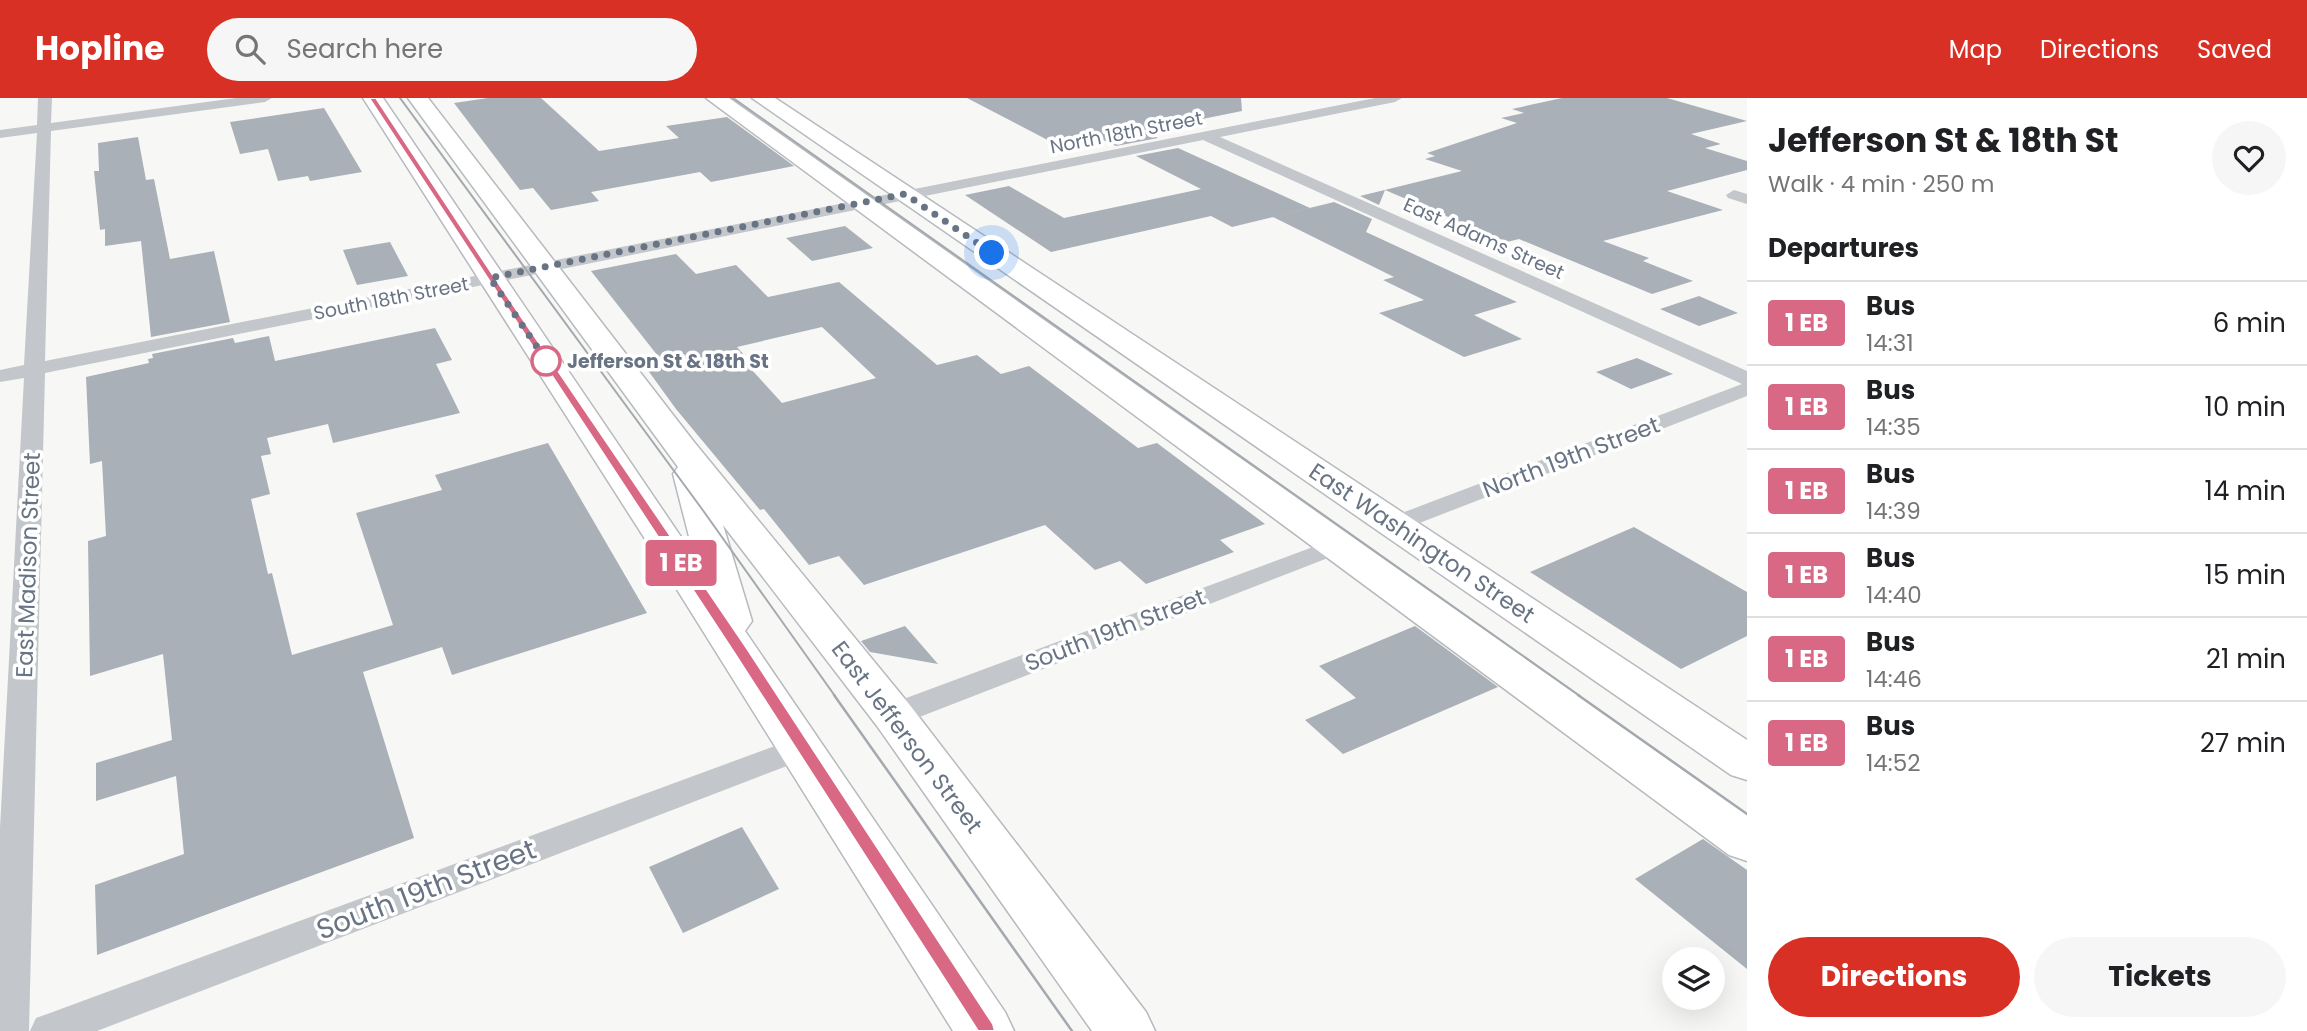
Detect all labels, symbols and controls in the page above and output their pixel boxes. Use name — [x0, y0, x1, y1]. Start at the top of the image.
search box — [207, 18, 697, 81]
text: Hopline — [35, 25, 165, 72]
icon: search — [231, 30, 269, 68]
text: Search here — [287, 31, 443, 67]
text: Map — [1949, 33, 2002, 66]
text: Directions — [2040, 33, 2159, 66]
text: Saved — [2197, 33, 2272, 66]
street label: North 18th Street — [1048, 104, 1205, 160]
text: Jefferson St & 18th St — [1768, 117, 2118, 164]
button: heart — [2212, 121, 2286, 195]
text: Walk · 4 min · 250 m — [1768, 168, 1994, 200]
street label: East Adams Street — [1399, 191, 1568, 286]
text: Departures — [1768, 230, 1919, 266]
your location — [974, 235, 1009, 270]
street label: South 18th Street — [311, 270, 471, 327]
text: Bus — [1866, 288, 1915, 324]
text: 6 min — [2213, 305, 2286, 341]
text: 1 EB — [1785, 306, 1828, 339]
text: 14:31 — [1866, 327, 1914, 359]
marker: Jefferson St & 18th St — [531, 346, 561, 376]
place label: Jefferson St & 18th St — [567, 348, 769, 375]
text: Bus — [1866, 372, 1915, 408]
text: 10 min — [2205, 389, 2286, 425]
text: 1 EB — [1785, 390, 1828, 423]
street label: North 19th Street — [1478, 409, 1664, 505]
text: 14:35 — [1866, 411, 1921, 443]
street label: East Madison Street — [8, 452, 48, 678]
street label: East Washington Street — [1303, 455, 1541, 631]
text: Bus — [1866, 456, 1915, 492]
text: 14 min — [2205, 473, 2286, 509]
text: 1 EB — [1785, 474, 1828, 507]
text: 14:39 — [1866, 495, 1921, 527]
line badge: 1 EB — [632, 540, 730, 586]
text: Bus — [1866, 540, 1915, 576]
text: 1 EB — [660, 546, 702, 579]
text: 15 min — [2205, 557, 2286, 593]
text: 1 EB — [1785, 558, 1828, 591]
text: 14:40 — [1866, 579, 1922, 611]
street label: South 19th Street — [1020, 581, 1210, 679]
text: Bus — [1866, 624, 1915, 660]
street label: East Jefferson Street — [824, 634, 990, 840]
text: 21 min — [2206, 641, 2286, 677]
text: 1 EB — [1785, 642, 1828, 675]
text: 14:46 — [1866, 663, 1922, 695]
text: Bus — [1866, 708, 1915, 744]
text: 27 min — [2200, 725, 2286, 761]
text: 1 EB — [1785, 726, 1828, 759]
text: 14:52 — [1866, 747, 1920, 779]
street label: South 19th Street — [311, 830, 541, 949]
button: Directions — [1768, 937, 2020, 1017]
button: Tickets — [2034, 937, 2286, 1017]
map controls — [1662, 947, 1725, 1010]
button: layers — [1662, 947, 1725, 1010]

